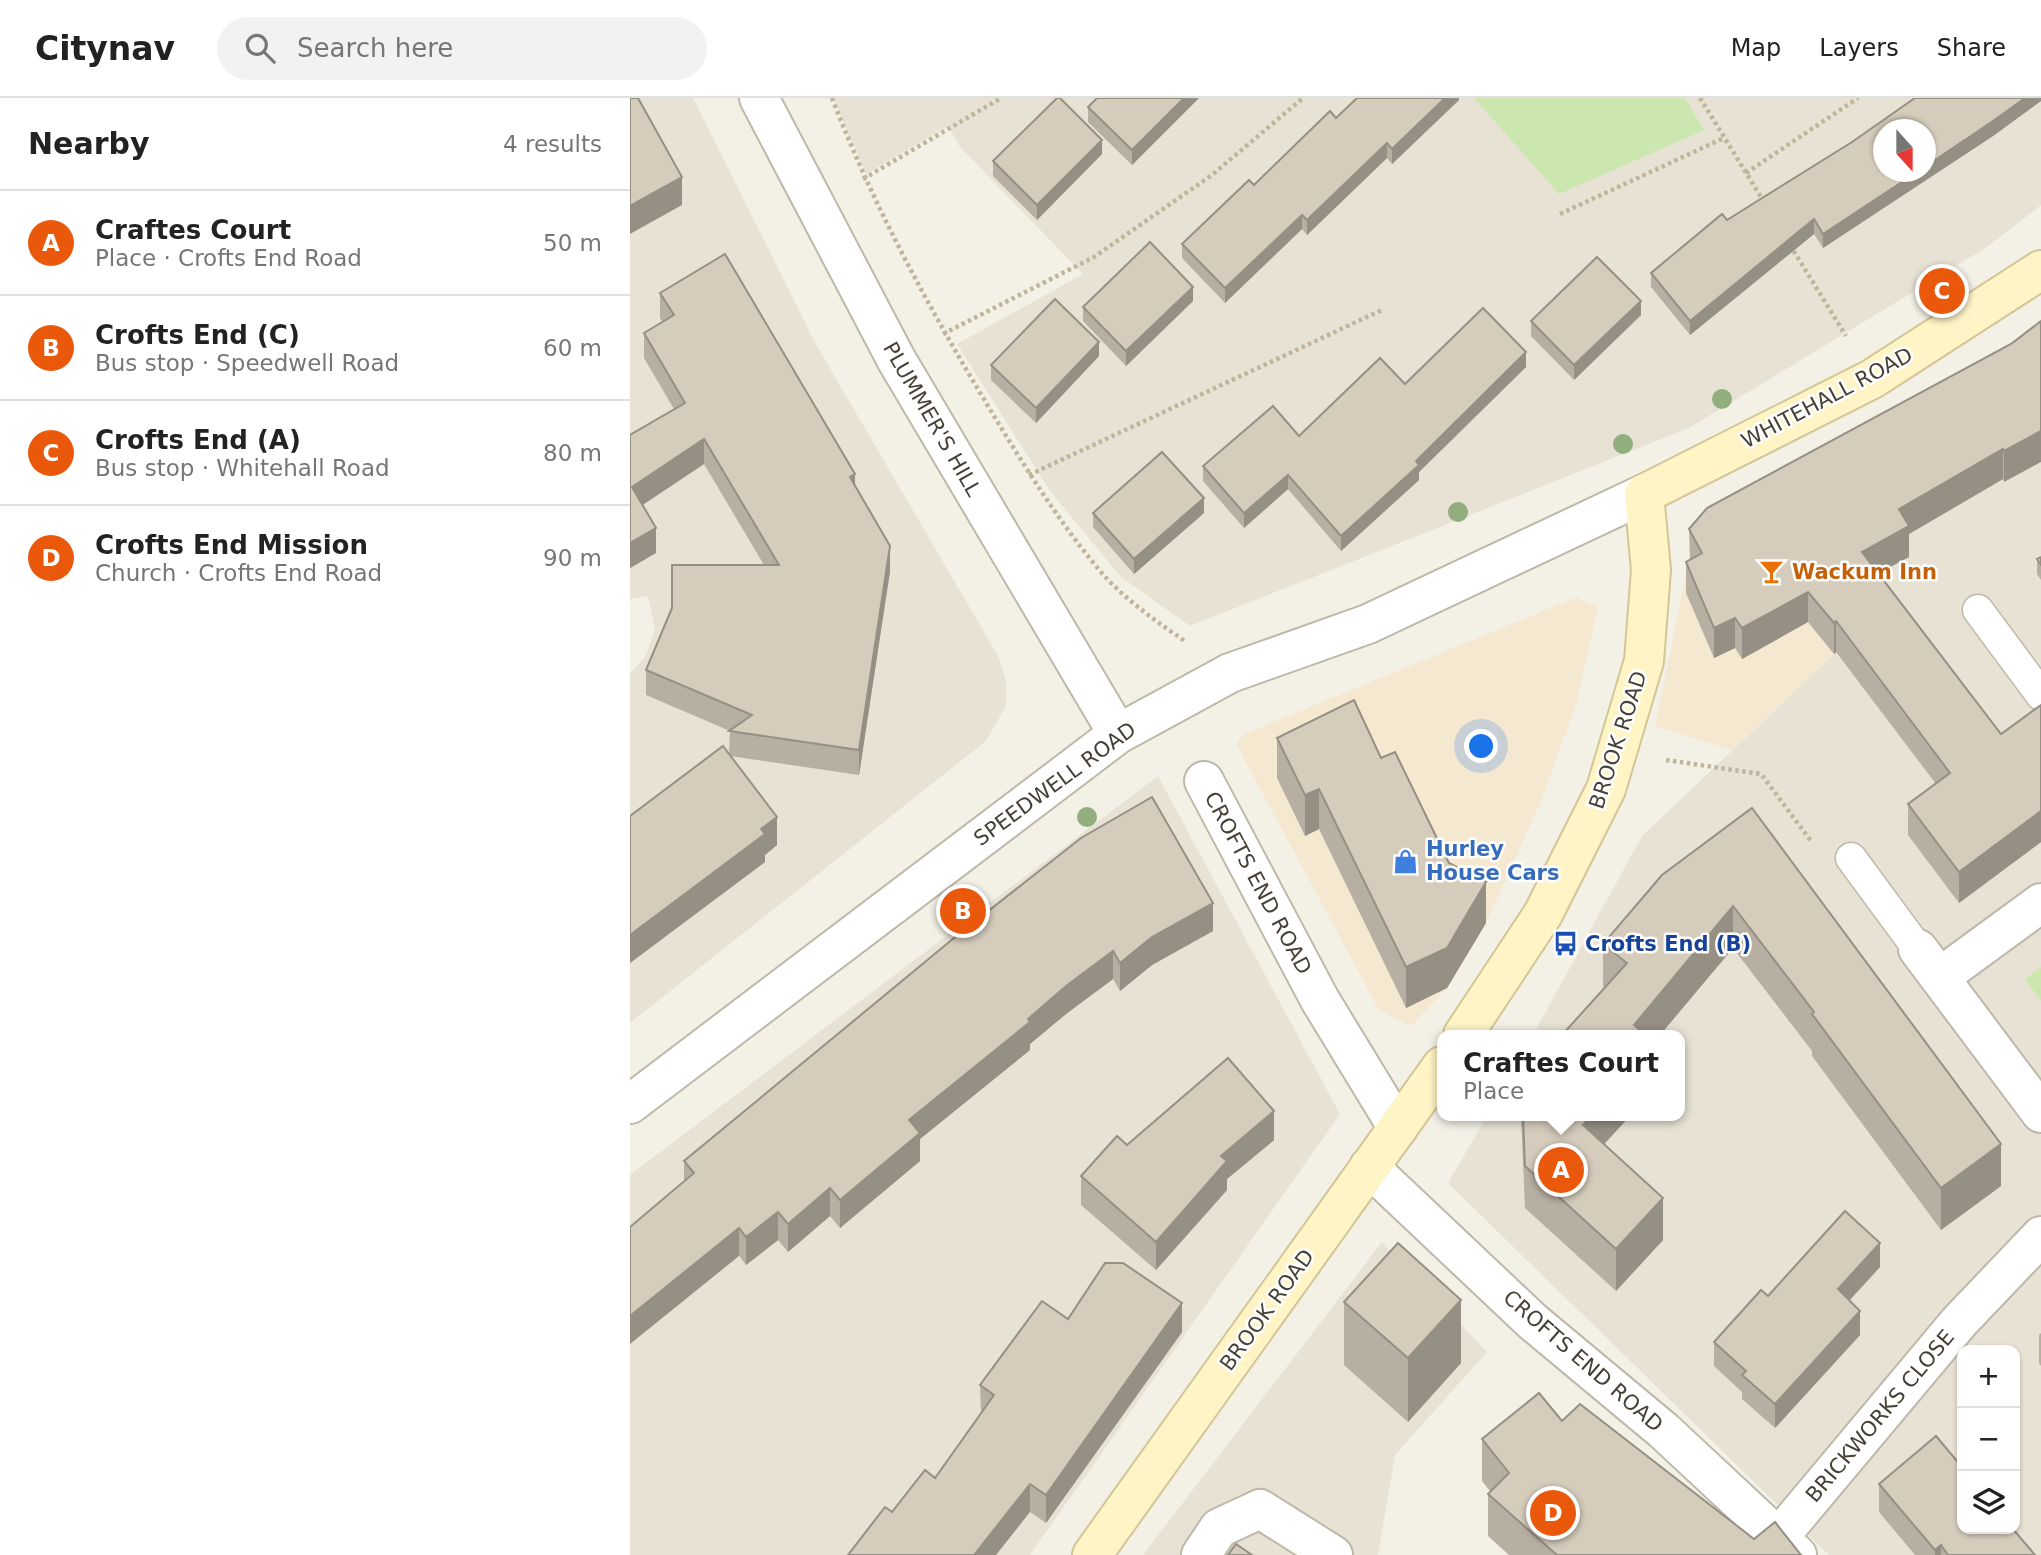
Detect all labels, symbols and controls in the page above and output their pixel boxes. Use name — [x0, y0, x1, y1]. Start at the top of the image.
search box — [217, 17, 707, 80]
text: Citynav — [35, 29, 175, 68]
icon: search — [241, 29, 279, 67]
text: Search here — [297, 33, 453, 63]
text: Map — [1731, 34, 1781, 62]
text: Layers — [1819, 34, 1899, 62]
text: Share — [1937, 34, 2006, 62]
north arrow — [1873, 119, 1936, 182]
text: Nearby — [28, 126, 150, 161]
text: 4 results — [503, 131, 602, 157]
text: Craftes Court — [95, 215, 291, 245]
text: A — [42, 230, 60, 256]
text: 50 m — [543, 230, 602, 256]
text: Place · Crofts End Road — [95, 245, 362, 271]
pin: C — [1919, 265, 1965, 317]
text: Crofts End (C) — [95, 320, 300, 350]
text: B — [42, 335, 60, 361]
text: 60 m — [543, 335, 602, 361]
street label: PLUMMER'S HILL — [878, 338, 986, 501]
street label: WHITEHALL ROAD — [1737, 343, 1917, 453]
text: Bus stop · Speedwell Road — [95, 350, 399, 376]
text: Crofts End (A) — [95, 425, 301, 455]
text: C — [43, 440, 59, 466]
text: 80 m — [543, 440, 602, 466]
text: Bus stop · Whitehall Road — [95, 455, 390, 481]
text: Crofts End Mission — [95, 530, 368, 560]
text: D — [41, 545, 61, 571]
text: 90 m — [543, 545, 602, 571]
bar icon: Wackum Inn — [1758, 558, 1786, 586]
text: Church · Crofts End Road — [95, 560, 382, 586]
place label: Wackum Inn — [1792, 560, 1937, 584]
street label: BROOK ROAD — [1584, 668, 1652, 812]
street label: SPEEDWELL ROAD — [969, 717, 1141, 851]
your location — [1464, 729, 1498, 763]
street label: CROFTS END ROAD — [1200, 788, 1316, 978]
place label: Hurley House Cars — [1426, 837, 1559, 885]
shop icon: Hurley House Cars — [1392, 847, 1420, 875]
pin: B — [940, 885, 986, 937]
bus stop icon: Crofts End (B) — [1551, 930, 1579, 958]
place label: Crofts End (B) — [1585, 932, 1751, 956]
popup — [1437, 1030, 1685, 1121]
text: Craftes Court — [1463, 1048, 1659, 1078]
text: Place — [1463, 1078, 1524, 1104]
pin: A — [1538, 1144, 1584, 1196]
street label: BROOK ROAD — [1215, 1245, 1319, 1375]
street label: CROFTS END ROAD — [1498, 1285, 1668, 1437]
street label: BRICKWORKS CLOSE — [1801, 1325, 1959, 1507]
map controls — [1957, 1345, 2020, 1534]
button: + — [1957, 1345, 2020, 1408]
button: − — [1957, 1408, 2020, 1471]
button: layers — [1957, 1471, 2020, 1534]
pin: D — [1530, 1487, 1576, 1539]

